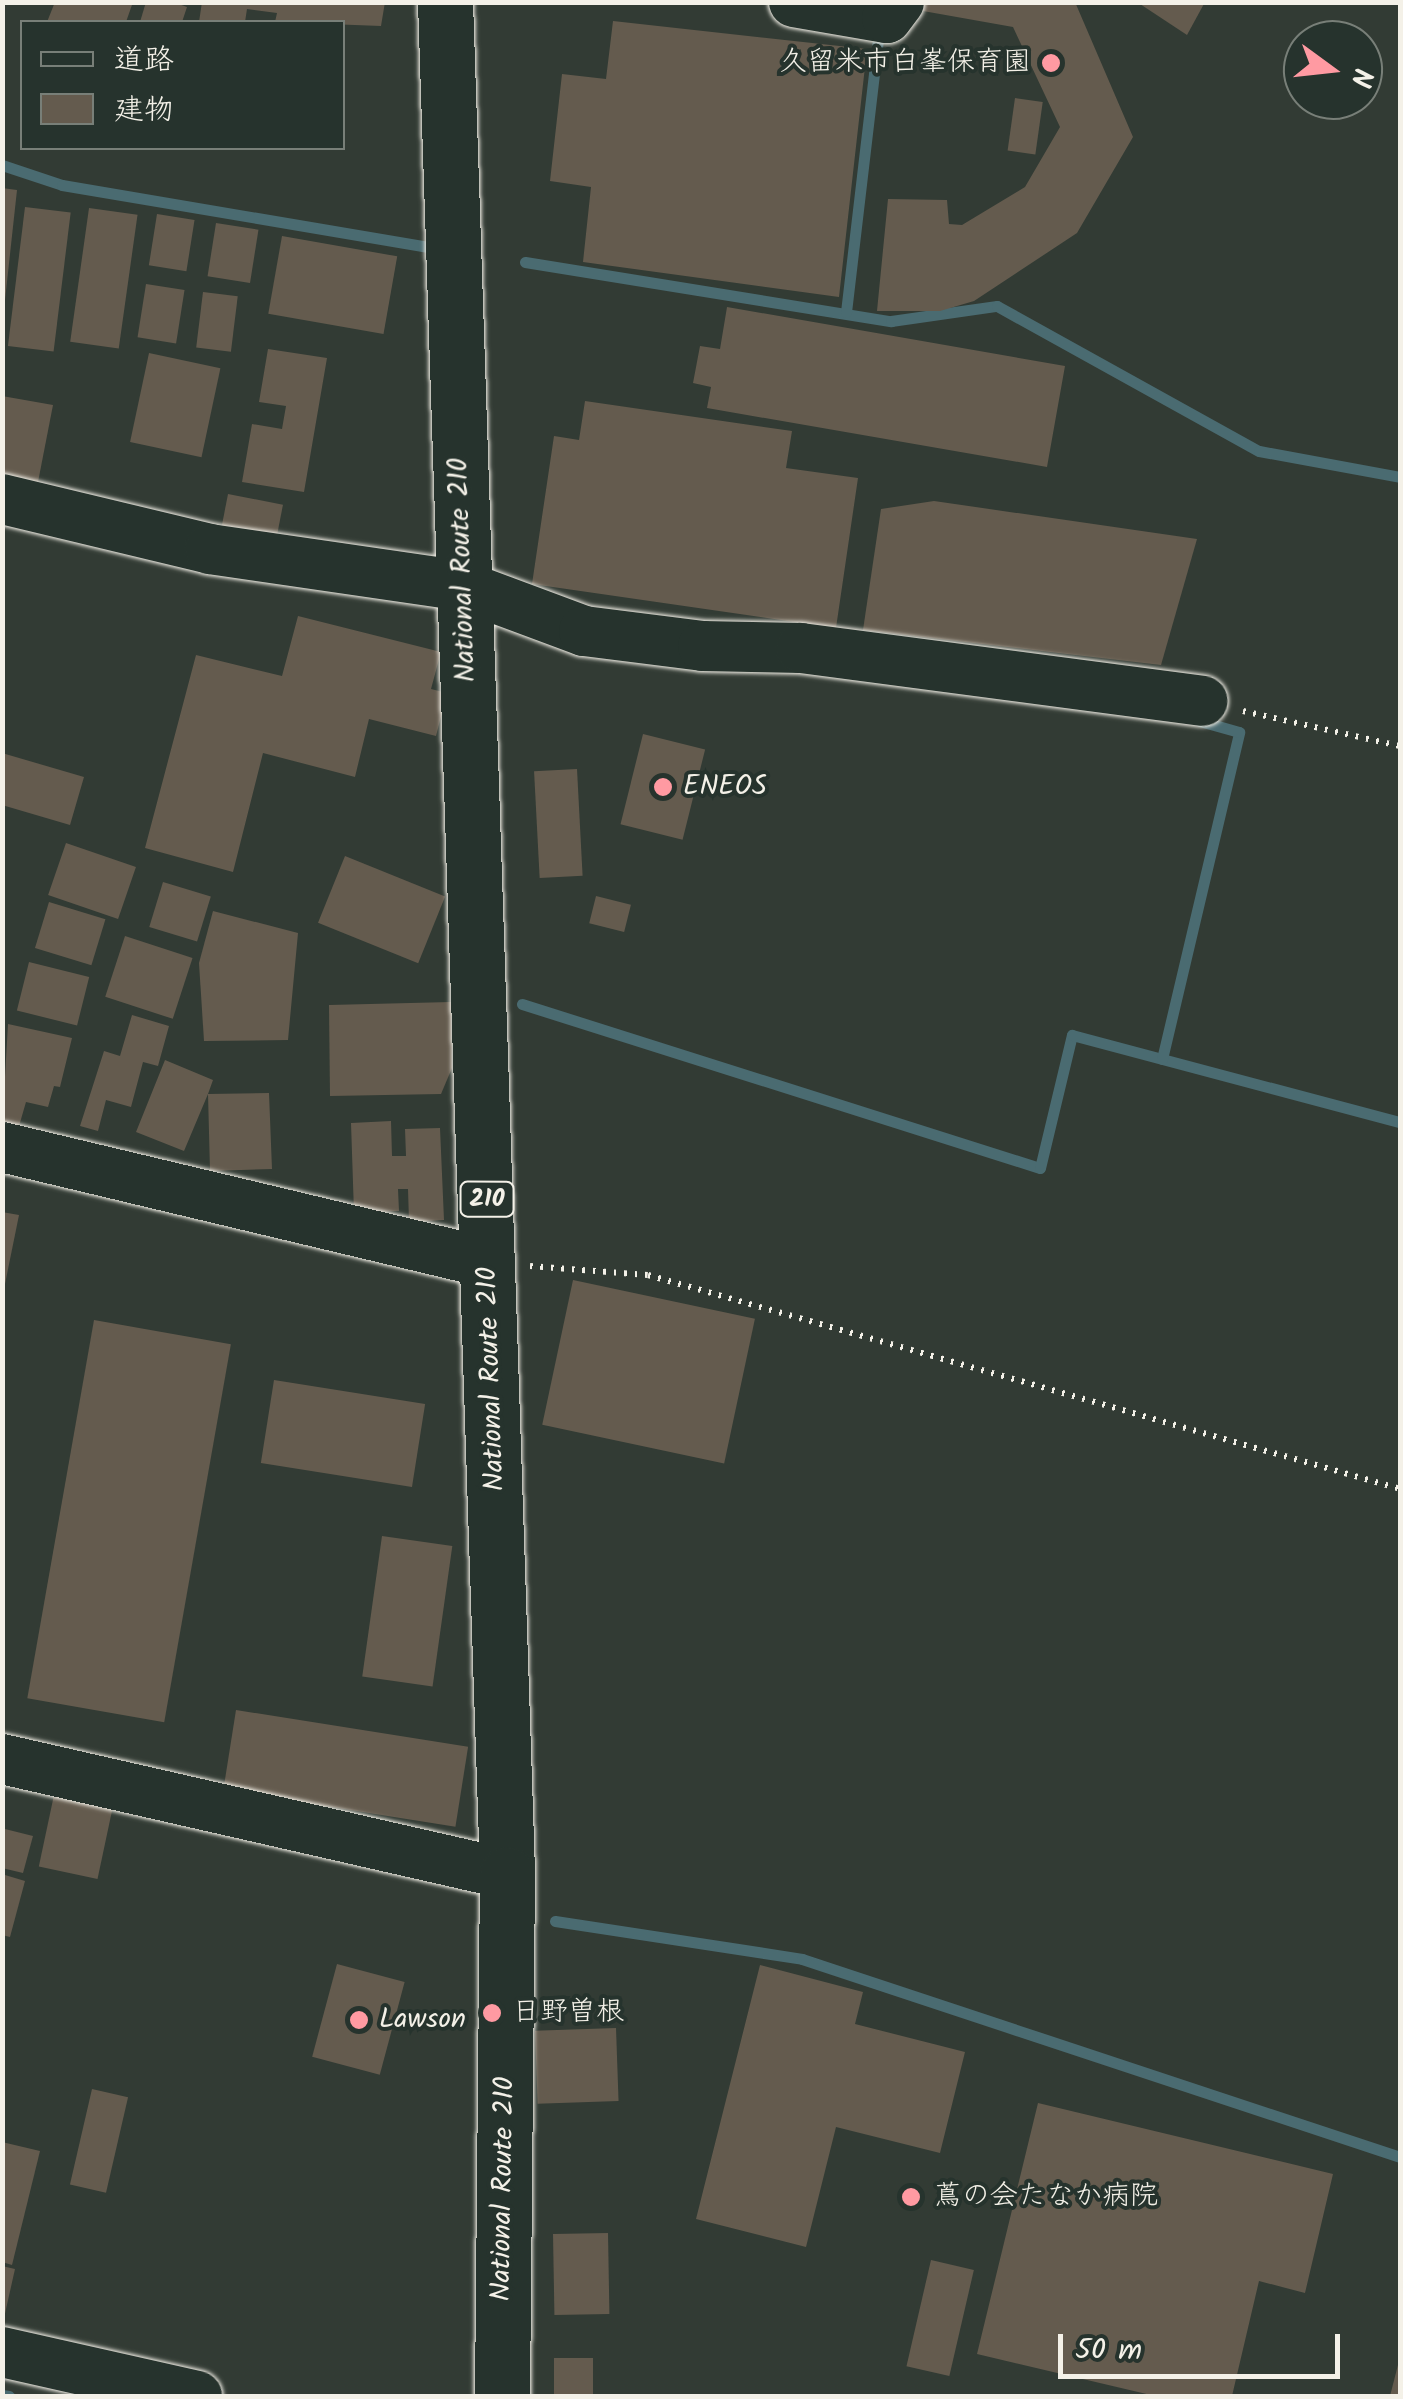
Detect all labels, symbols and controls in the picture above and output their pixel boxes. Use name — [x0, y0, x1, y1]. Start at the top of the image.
legend — [20, 20, 345, 150]
north arrow — [1283, 20, 1383, 120]
text: 道路 — [114, 37, 174, 85]
place label: 久留米市白峯保育園 — [779, 46, 1031, 80]
marker: 久留米市白峯保育園 — [1040, 52, 1062, 74]
text: N — [1337, 63, 1385, 92]
text: 建物 — [114, 87, 174, 135]
street label: National Route 210 — [442, 457, 484, 683]
place label: ENEOS — [683, 770, 767, 804]
marker: ENEOS — [652, 776, 674, 798]
road number: 210 — [460, 1179, 514, 1219]
street label: National Route 210 — [471, 1266, 513, 1492]
place label: 日野曽根 — [512, 1996, 624, 2030]
marker: 日野曽根 — [481, 2002, 503, 2024]
place label: Lawson — [379, 2003, 466, 2037]
marker: Lawson — [348, 2009, 370, 2031]
street label: National Route 210 — [485, 2076, 523, 2302]
place label: 蔦の会たなか病院 — [934, 2180, 1158, 2214]
marker: 蔦の会たなか病院 — [898, 2184, 924, 2210]
scale bar — [1063, 2314, 1346, 2376]
text: 50 m — [1075, 2327, 1142, 2375]

